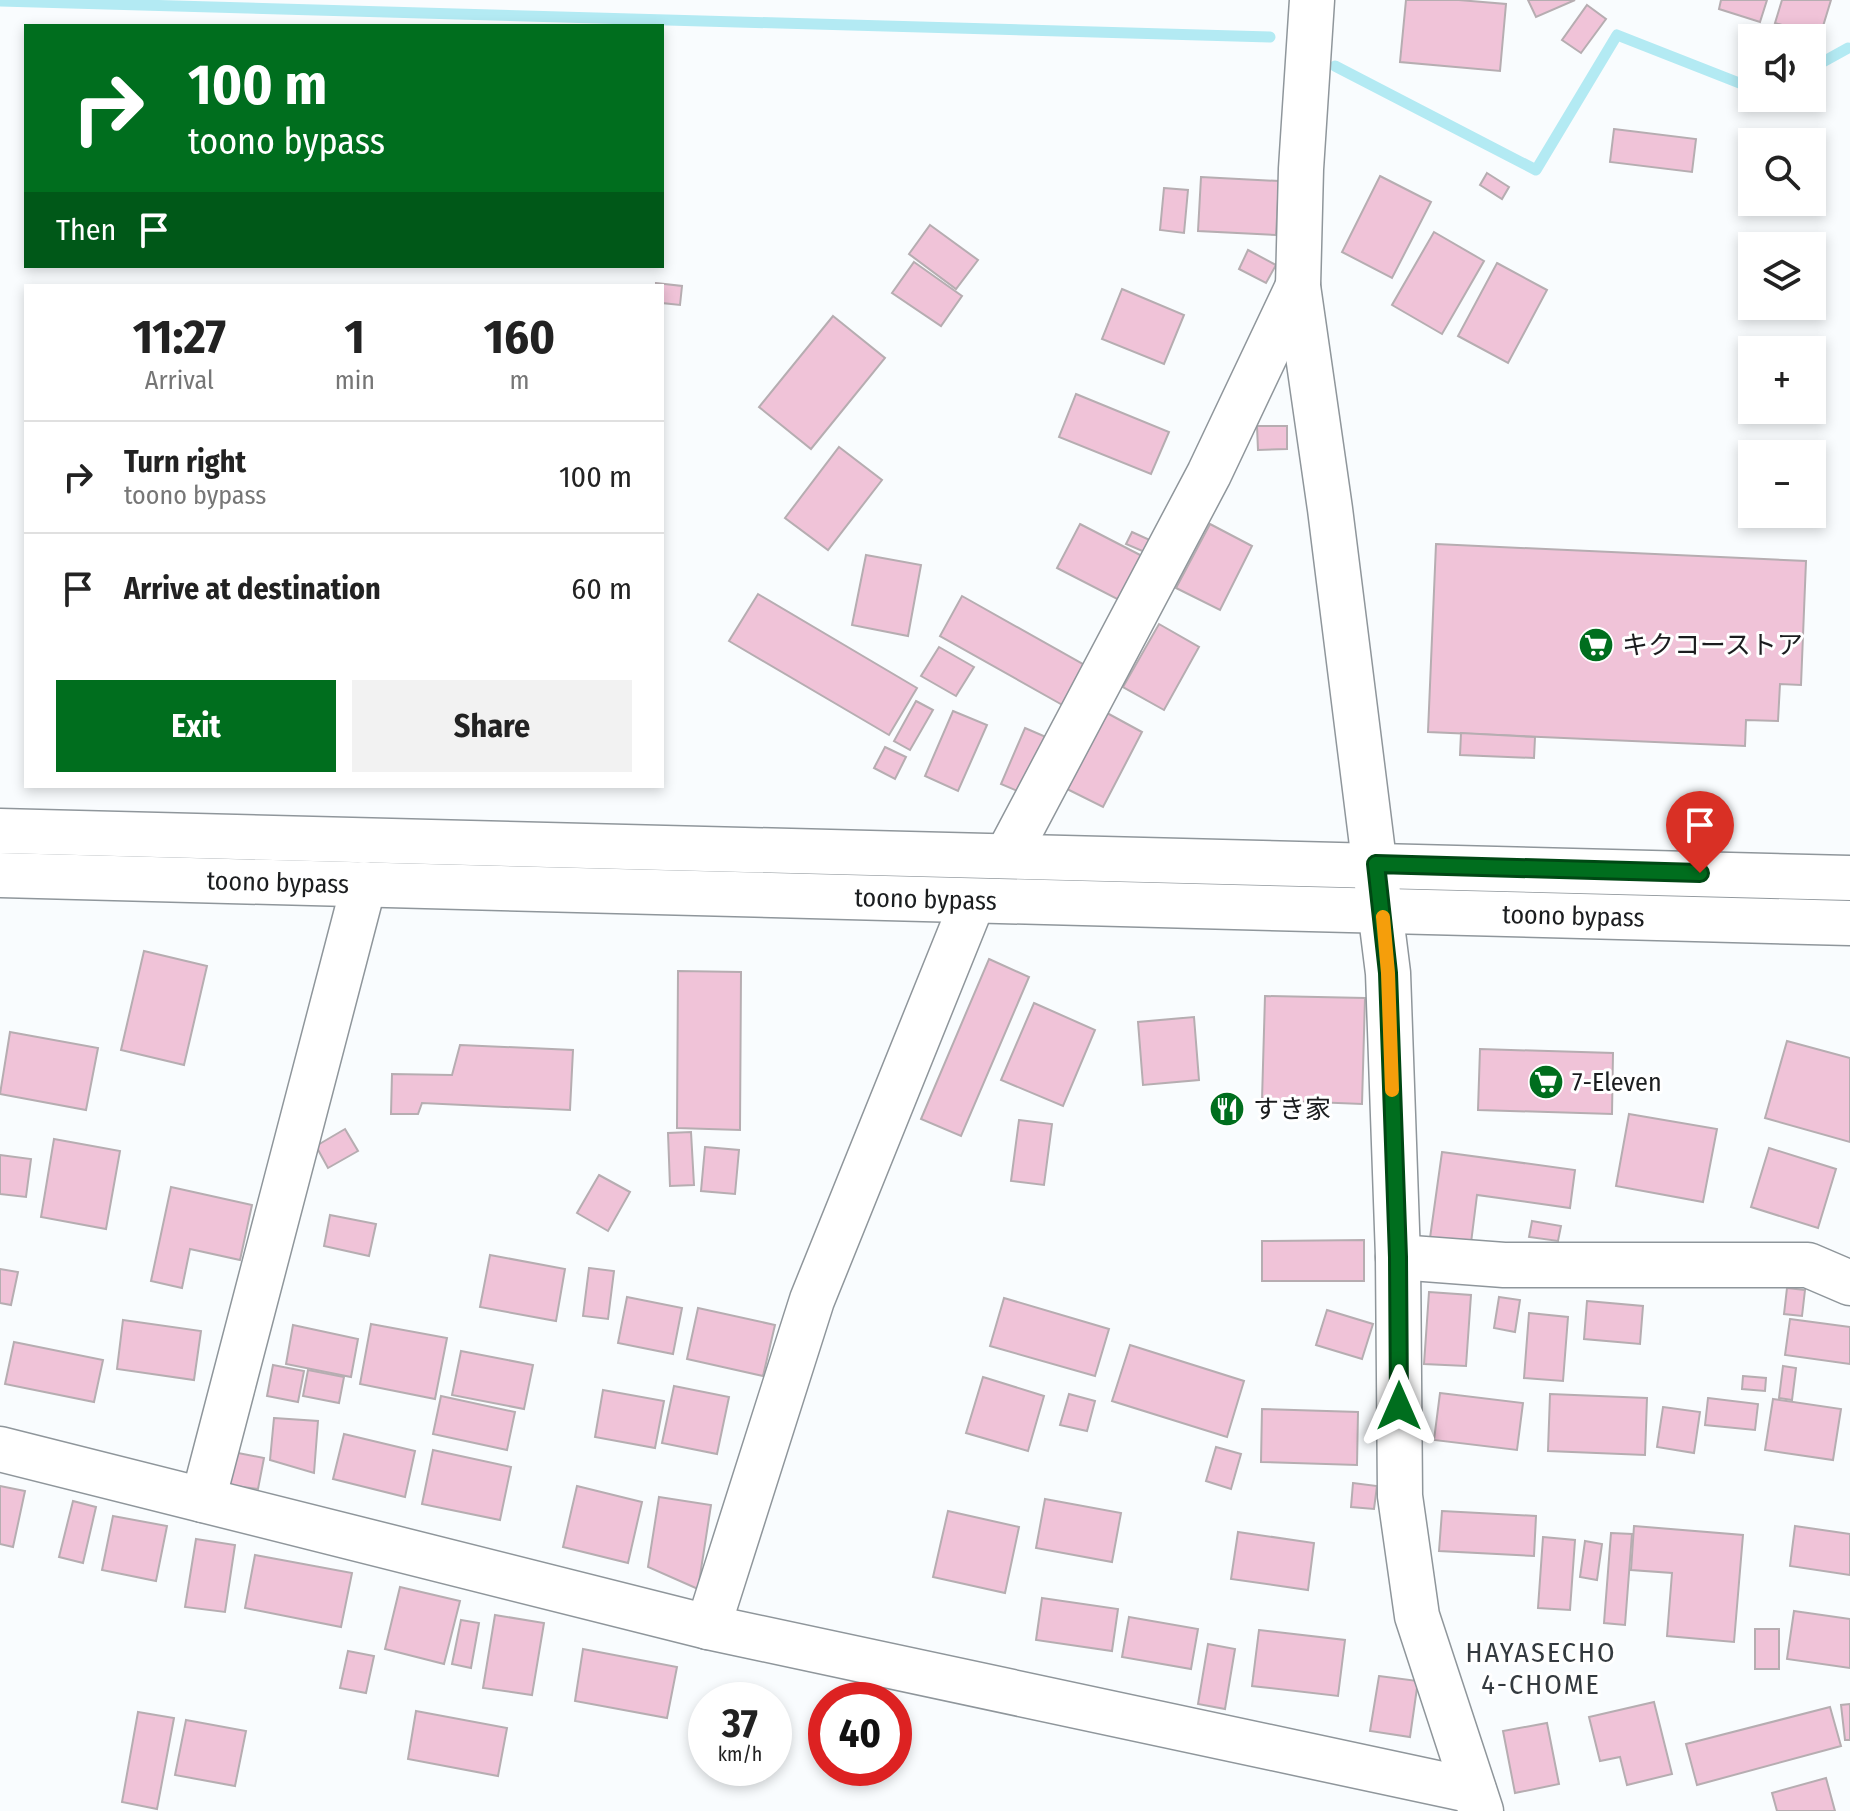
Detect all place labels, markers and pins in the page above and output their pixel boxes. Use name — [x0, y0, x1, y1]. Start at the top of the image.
supermarket icon: キクコーストア — [1577, 626, 1615, 664]
place label: キクコーストア — [1622, 630, 1803, 661]
pin — [1666, 791, 1734, 873]
supermarket icon: 7-Eleven — [1527, 1063, 1565, 1101]
place label: 7-Eleven — [1572, 1067, 1662, 1098]
restaurant icon: すき家 — [1208, 1090, 1246, 1128]
place label: すき家 — [1253, 1094, 1331, 1125]

